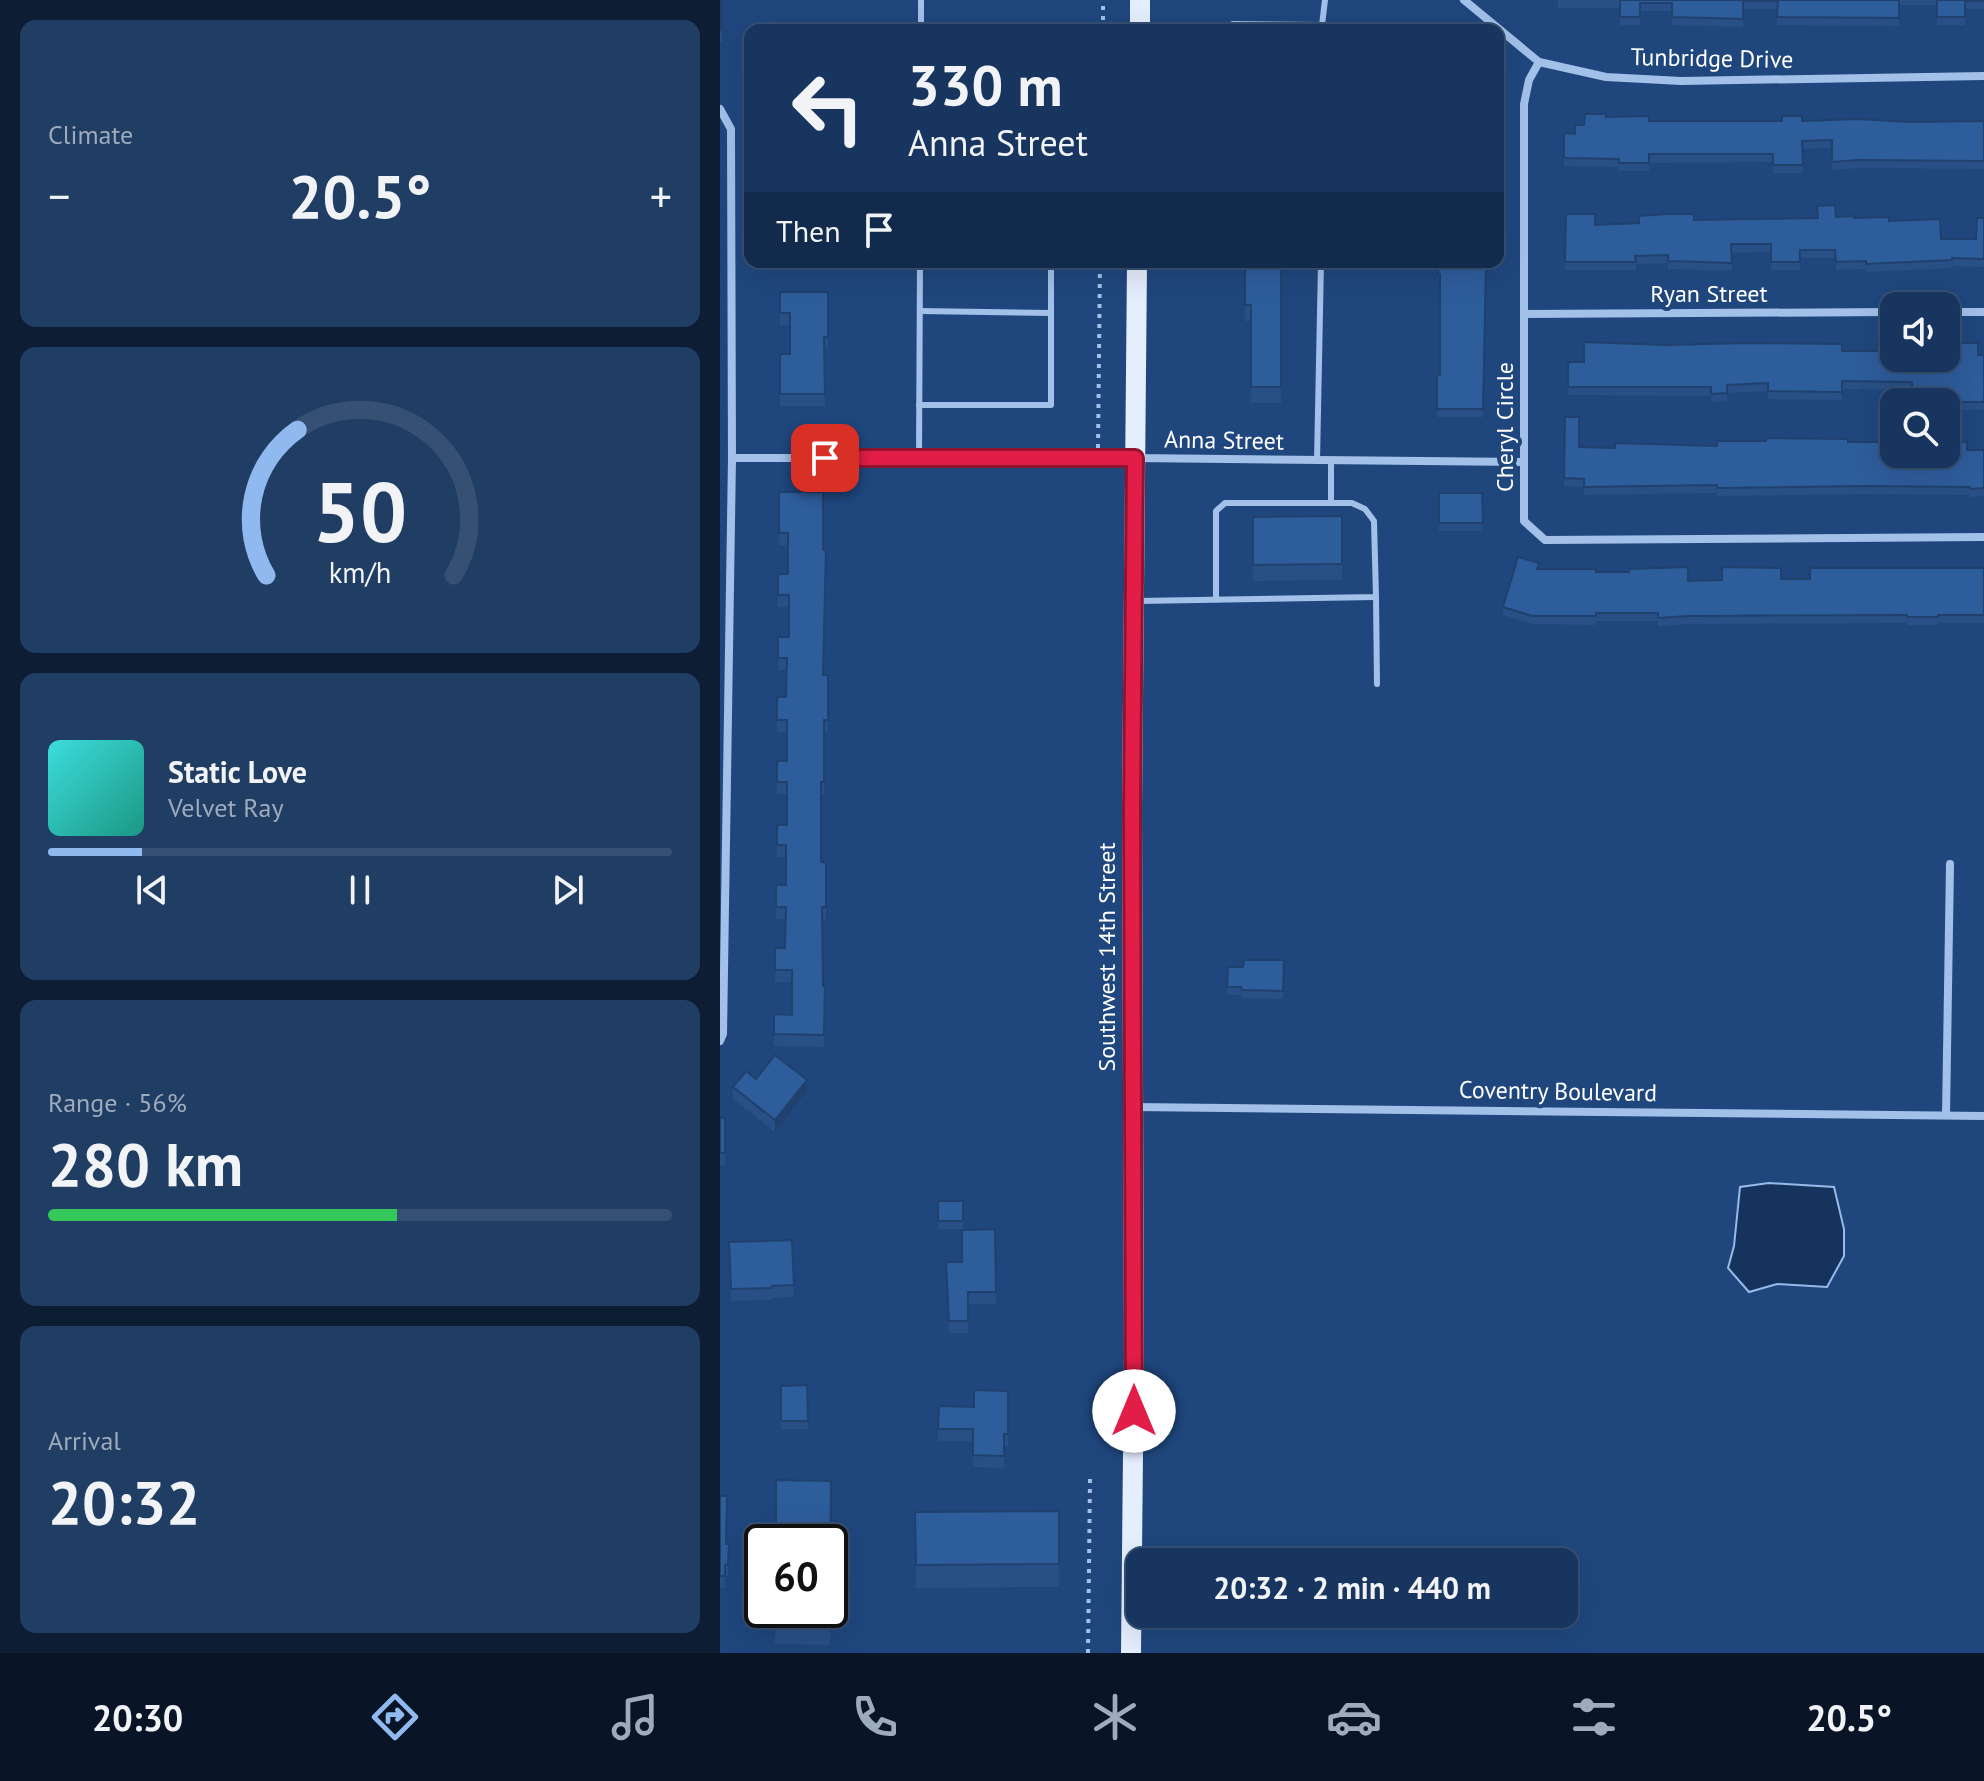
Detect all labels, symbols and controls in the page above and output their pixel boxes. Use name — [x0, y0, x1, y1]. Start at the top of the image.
street label: Tunbridge Drive — [1630, 41, 1794, 75]
text: 330 m — [908, 49, 1063, 121]
icon: left — [776, 56, 880, 160]
text: Climate — [48, 118, 133, 151]
text: Anna Street — [908, 119, 1088, 166]
text: 20.5° — [288, 157, 432, 235]
text: − — [48, 167, 70, 224]
text: + — [650, 167, 672, 224]
icon: arrive — [857, 208, 901, 252]
text: Then — [776, 211, 841, 250]
street label: Ryan Street — [1650, 278, 1768, 309]
map controls — [1880, 292, 1960, 468]
button: sound — [1880, 292, 1960, 372]
street label: Cheryl Circle — [1489, 362, 1520, 492]
button: search — [1880, 388, 1960, 468]
street label: Anna Street — [1164, 423, 1284, 457]
pin — [791, 424, 859, 492]
icon: arrive — [803, 436, 847, 480]
text: 50 — [313, 456, 407, 564]
text: km/h — [329, 554, 391, 591]
text: Static Love — [168, 752, 307, 791]
text: Velvet Ray — [168, 791, 284, 824]
street label: Southwest 14th Street — [1091, 842, 1122, 1072]
icon: previous — [130, 868, 174, 912]
icon: pause — [338, 868, 382, 912]
icon: next — [546, 868, 590, 912]
street label: Coventry Boulevard — [1459, 1074, 1657, 1108]
text: Range · 56% — [48, 1086, 187, 1119]
text: 280 km — [48, 1125, 243, 1203]
position arrow — [1092, 1369, 1176, 1453]
text: Arrival — [48, 1424, 121, 1457]
text: 20:32 — [48, 1463, 200, 1541]
speed limit sign: 60 — [744, 1524, 848, 1628]
text: 20:32 · 2 min · 440 m — [1213, 1568, 1491, 1607]
icon: directions — [367, 1689, 423, 1745]
icon: music — [607, 1689, 663, 1745]
icon: phone — [847, 1689, 903, 1745]
icon: climate — [1087, 1689, 1143, 1745]
icon: car — [1326, 1689, 1382, 1745]
icon: filters — [1566, 1689, 1622, 1745]
text: 20:30 — [92, 1694, 183, 1741]
text: 20.5° — [1806, 1694, 1892, 1741]

